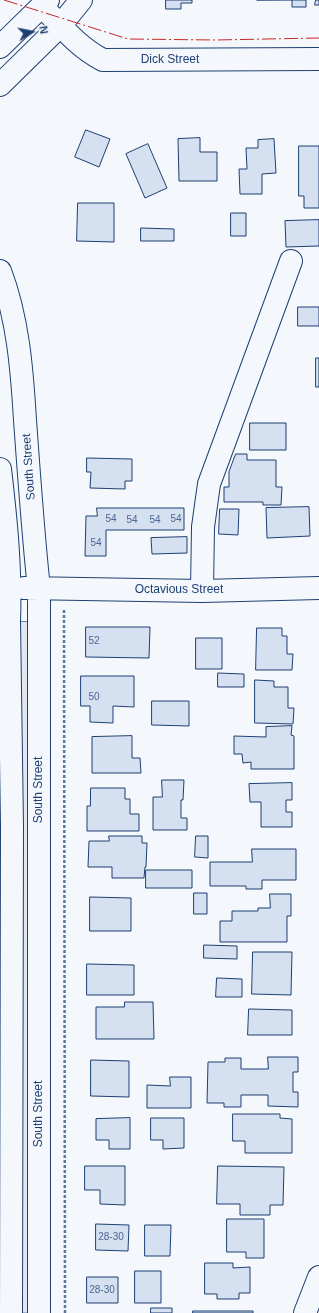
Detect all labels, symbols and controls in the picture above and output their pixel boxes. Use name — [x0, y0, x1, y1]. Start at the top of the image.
north arrow — [12, 12, 52, 52]
text: N — [37, 25, 50, 35]
street label: Dick Street — [141, 53, 199, 67]
street label: South Street — [19, 433, 39, 501]
house number: 54 — [105, 513, 117, 525]
house number: 54 — [170, 513, 182, 525]
house number: 54 — [126, 514, 138, 526]
house number: 54 — [149, 514, 161, 526]
house number: 54 — [90, 537, 102, 549]
street label: Octavious Street — [135, 583, 223, 597]
house number: 52 — [88, 635, 100, 647]
house number: 50 — [88, 691, 100, 703]
street label: South Street — [32, 757, 46, 823]
street label: South Street — [32, 1081, 46, 1147]
house number: 28-30 — [98, 1231, 124, 1243]
house number: 28-30 — [89, 1284, 115, 1296]

